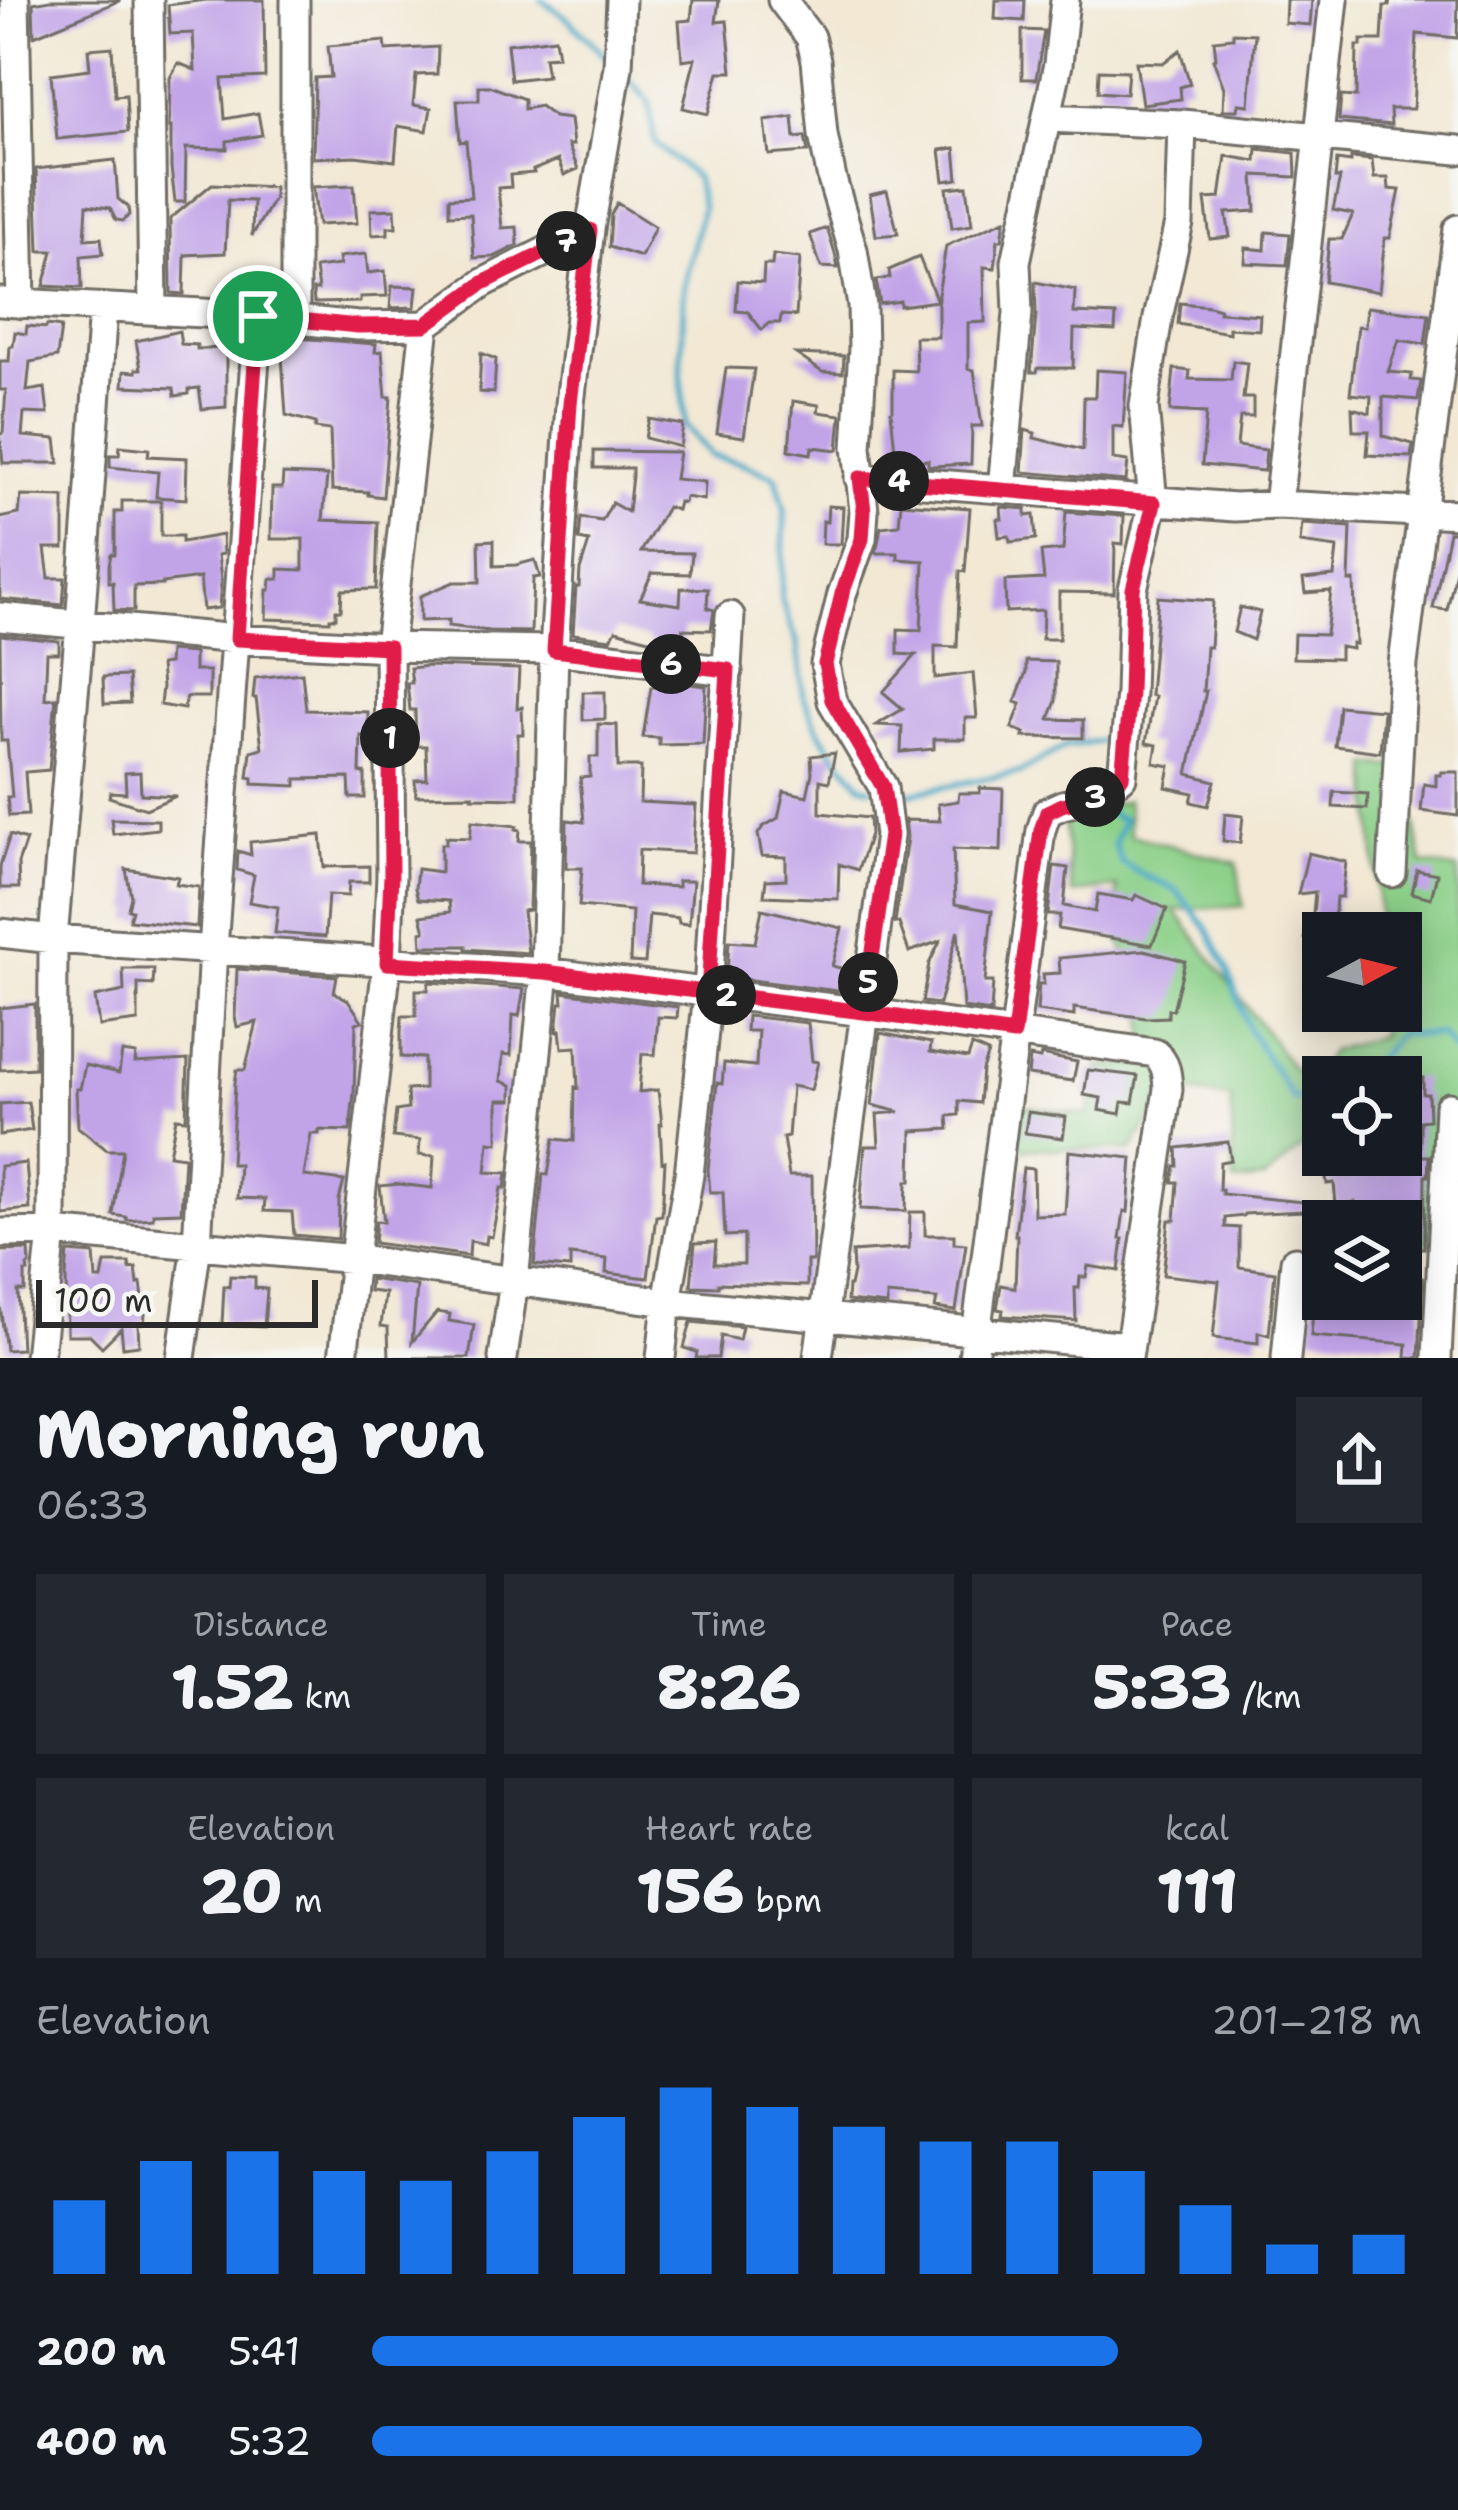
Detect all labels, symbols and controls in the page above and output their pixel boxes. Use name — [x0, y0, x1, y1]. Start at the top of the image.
pin: 7 — [536, 211, 596, 271]
text: 7 — [554, 218, 578, 263]
pin — [207, 265, 309, 367]
icon: arrive — [225, 283, 291, 349]
pin: 4 — [869, 451, 929, 511]
text: 4 — [887, 458, 911, 503]
pin: 6 — [641, 634, 701, 694]
text: 6 — [659, 641, 683, 686]
pin: 1 — [360, 708, 420, 768]
text: 1 — [382, 715, 398, 760]
pin: 3 — [1065, 767, 1125, 827]
text: 3 — [1083, 774, 1107, 819]
north arrow — [1302, 912, 1422, 1032]
map controls — [1302, 912, 1422, 1320]
pin: 5 — [838, 952, 898, 1012]
text: 5 — [858, 959, 878, 1004]
pin: 2 — [696, 965, 756, 1025]
text: 2 — [714, 972, 738, 1017]
button: locate — [1302, 1056, 1422, 1176]
button: layers — [1302, 1200, 1422, 1320]
scale bar — [36, 1274, 318, 1327]
text: 100 m — [54, 1278, 153, 1323]
text: Morning run — [36, 1390, 485, 1478]
button: share — [1296, 1397, 1422, 1523]
text: 06:33 — [36, 1479, 149, 1531]
text: Distance — [193, 1602, 329, 1647]
text: Time — [691, 1602, 767, 1647]
text: Pace — [1161, 1602, 1233, 1647]
text: 1.52 — [171, 1647, 293, 1727]
text: 8:26 — [657, 1647, 801, 1727]
text: 5:33 — [1093, 1647, 1231, 1727]
text: km — [293, 1674, 351, 1719]
text: /km — [1231, 1674, 1302, 1719]
text: Elevation — [187, 1806, 335, 1851]
text: Heart rate — [645, 1806, 813, 1851]
text: kcal — [1165, 1806, 1229, 1851]
text: 20 — [200, 1851, 283, 1931]
text: 156 — [636, 1851, 744, 1931]
text: 111 — [1156, 1851, 1238, 1931]
text: m — [283, 1878, 322, 1923]
text: bpm — [744, 1878, 822, 1923]
text: Elevation — [36, 1994, 211, 2046]
text: 201–218 m — [1211, 1994, 1422, 2046]
text: 200 m — [36, 2325, 166, 2377]
text: 5:41 — [228, 2325, 301, 2377]
text: 400 m — [36, 2415, 167, 2467]
text: 5:32 — [228, 2415, 311, 2467]

